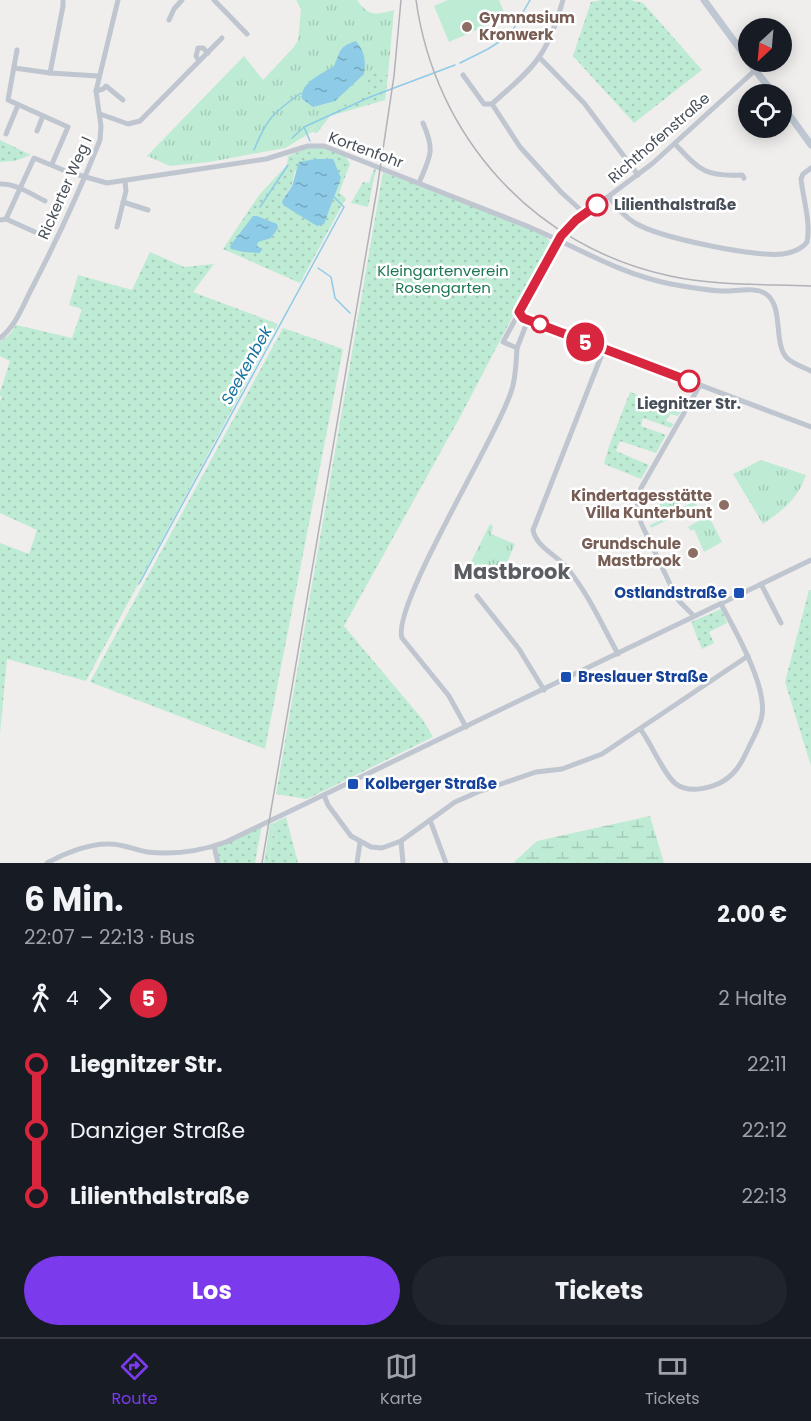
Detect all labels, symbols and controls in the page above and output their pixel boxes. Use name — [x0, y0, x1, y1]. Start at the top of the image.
place label: Gymnasium Kronwerk — [479, 7, 575, 45]
north arrow — [738, 18, 792, 72]
map controls — [738, 18, 792, 138]
marker: Gymnasium Kronwerk — [460, 20, 474, 34]
button: locate — [738, 84, 792, 138]
street label: Richthofenstraße — [603, 88, 714, 188]
street label: Kortenfohr — [326, 126, 407, 173]
street label: Rickerter Weg I — [32, 133, 97, 243]
marker: Lilienthalstraße — [586, 194, 608, 216]
place label: Lilienthalstraße — [614, 194, 736, 215]
park label: Kleingartenverein Rosengarten — [377, 260, 509, 298]
unlabelled marker — [531, 315, 549, 333]
water label: Seekenbek — [215, 321, 278, 409]
line badge: 5 — [566, 322, 604, 362]
text: 5 — [578, 328, 592, 357]
marker: Liegnitzer Str. — [678, 370, 700, 392]
place label: Liegnitzer Str. — [637, 393, 741, 414]
place label: Kindertagesstätte Villa Kunterbunt — [571, 485, 712, 523]
marker: Kindertagesstätte Villa Kunterbunt — [717, 498, 731, 512]
place label: Grundschule Mastbrook — [581, 533, 682, 571]
marker: Grundschule Mastbrook — [686, 546, 700, 560]
district label: Mastbrook — [454, 557, 570, 586]
place label: Ostlandstraße — [614, 582, 727, 603]
marker: Ostlandstraße — [732, 586, 746, 600]
place label: Breslauer Straße — [578, 666, 708, 687]
marker: Breslauer Straße — [559, 670, 573, 684]
place label: Kolberger Straße — [365, 773, 497, 794]
marker: Kolberger Straße — [346, 777, 360, 791]
text: 6 Min. — [24, 876, 124, 923]
text: 2.00 € — [717, 899, 787, 930]
text: 22:07 – 22:13 · Bus — [24, 923, 195, 951]
icon: walk — [24, 982, 57, 1015]
icon: forward — [88, 982, 121, 1015]
text: 4 — [66, 984, 79, 1012]
text: 5 — [142, 984, 155, 1013]
text: 2 Halte — [718, 984, 787, 1012]
text: Liegnitzer Str. — [70, 1049, 222, 1080]
text: 22:11 — [747, 1050, 787, 1078]
text: Danziger Straße — [70, 1115, 245, 1146]
text: 22:12 — [742, 1116, 787, 1144]
text: Lilienthalstraße — [70, 1181, 249, 1212]
text: 22:13 — [742, 1182, 787, 1210]
button: Los — [24, 1256, 400, 1325]
button: Tickets — [412, 1256, 787, 1325]
tab: Route — [111, 1350, 157, 1411]
tab: Karte — [380, 1350, 422, 1411]
tab: Tickets — [645, 1350, 700, 1411]

